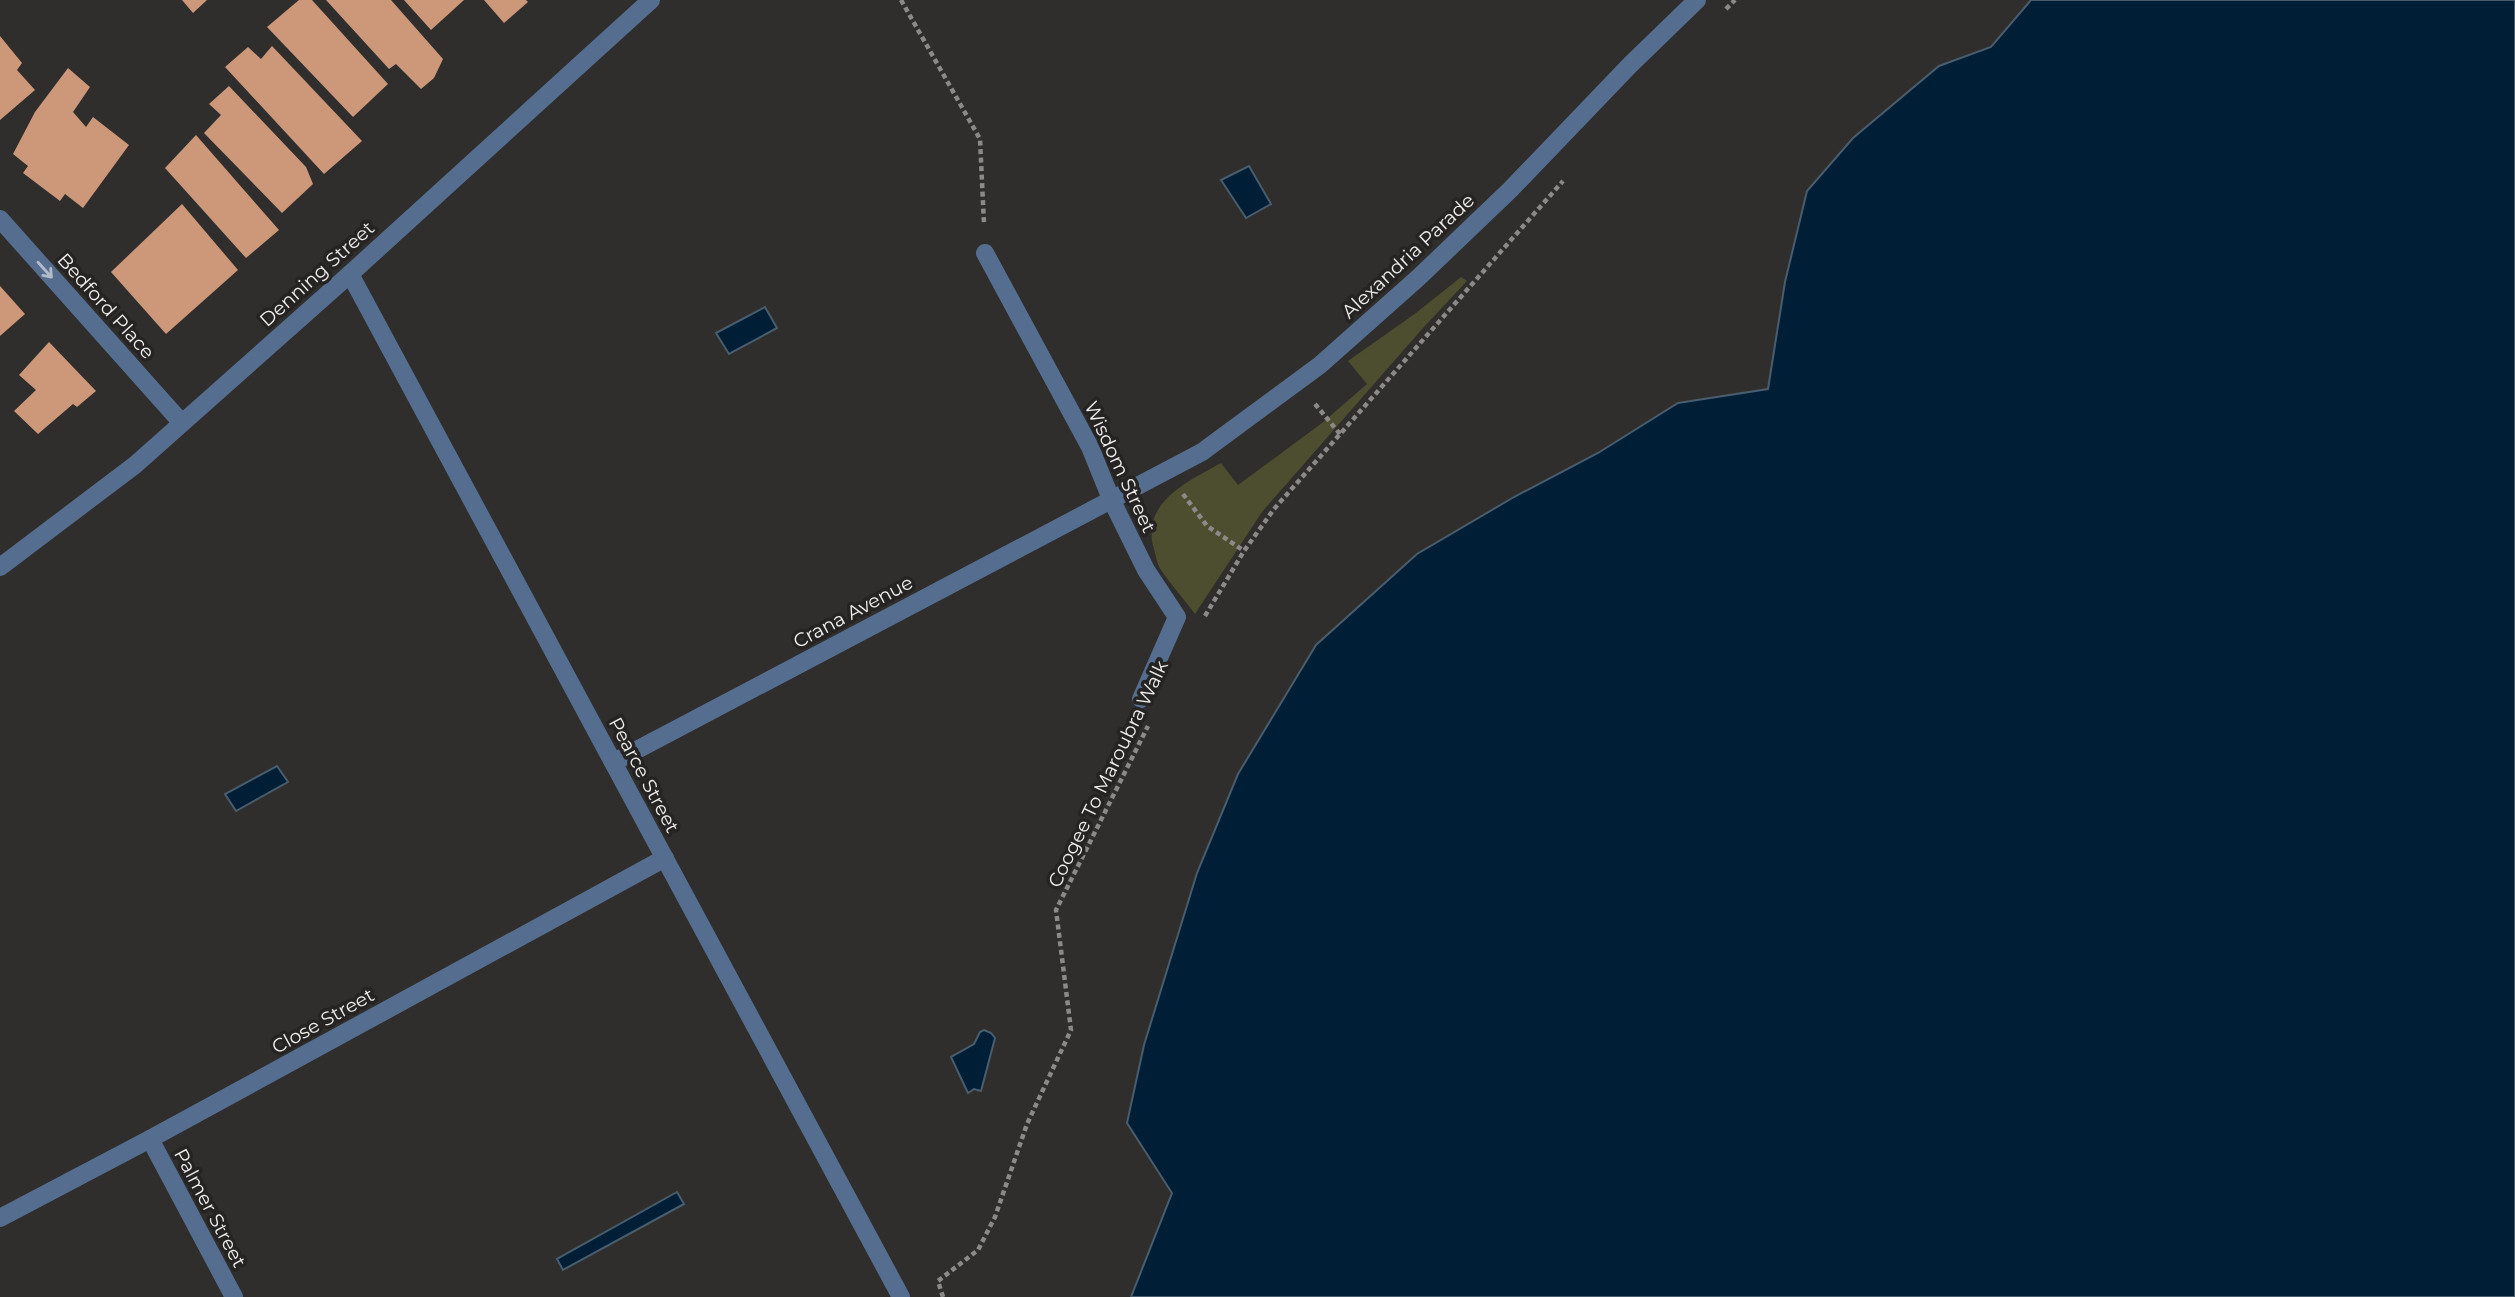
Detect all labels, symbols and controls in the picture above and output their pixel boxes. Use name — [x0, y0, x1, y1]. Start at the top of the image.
street label: Alexandria Parade — [1337, 189, 1479, 323]
street label: Denning Street — [255, 216, 379, 331]
street label: Bedford Place — [53, 248, 159, 364]
one-way arrow — [37, 261, 54, 278]
street label: Wisdom Street — [1079, 398, 1161, 537]
street label: Crana Avenue — [789, 571, 917, 653]
street label: Coogee To Maroubra Walk — [1043, 656, 1173, 891]
street label: Pearce Street — [604, 713, 684, 837]
street label: Close Street — [268, 983, 379, 1059]
street label: Palmer Street — [169, 1145, 251, 1272]

